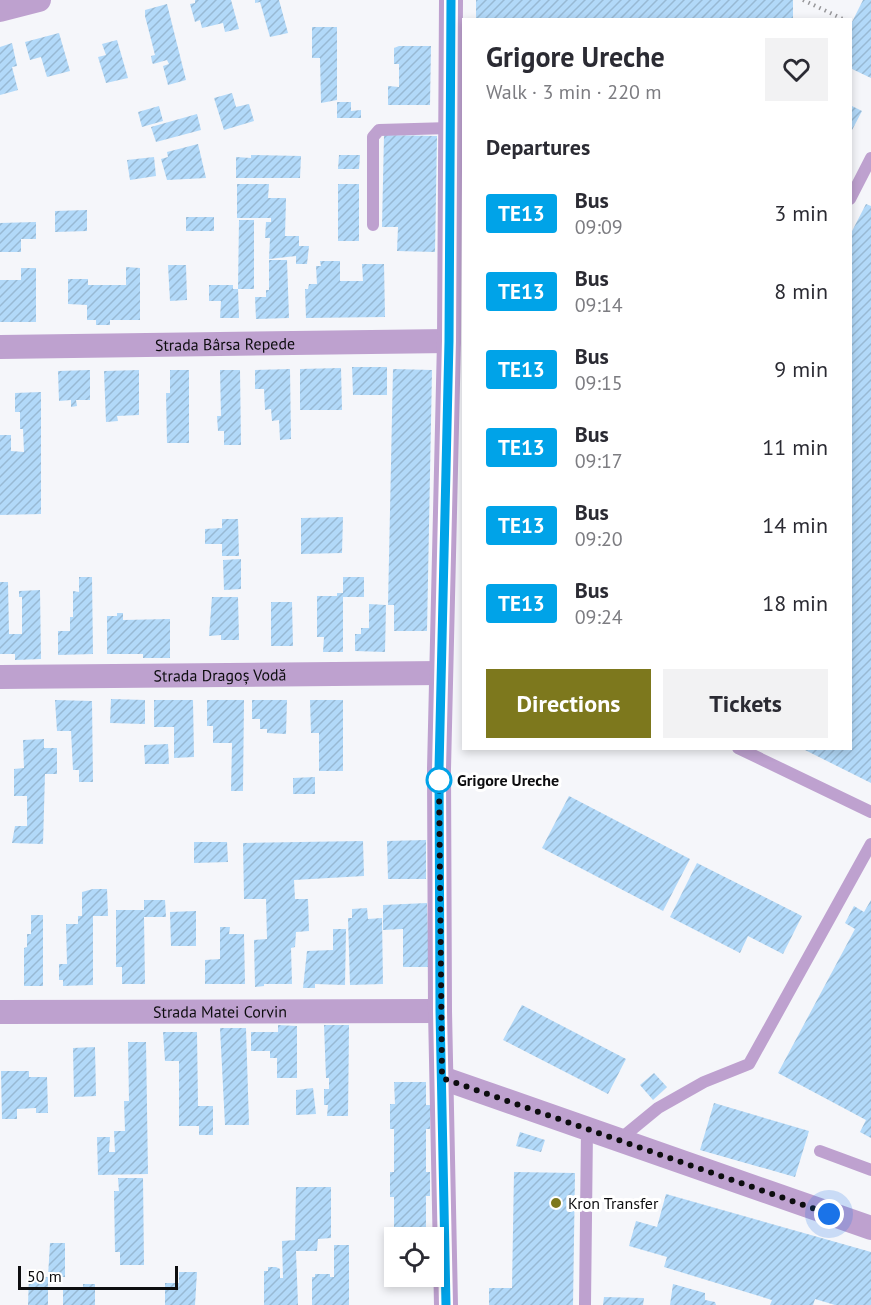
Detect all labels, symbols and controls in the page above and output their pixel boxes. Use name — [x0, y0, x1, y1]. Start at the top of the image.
text: Grigore Ureche — [486, 38, 665, 75]
button: heart — [765, 38, 828, 101]
text: Walk · 3 min · 220 m — [486, 79, 662, 105]
text: Departures — [486, 133, 590, 161]
text: Bus — [575, 186, 609, 214]
text: 3 min — [774, 199, 828, 227]
text: TE13 — [498, 200, 545, 227]
text: 09:09 — [575, 214, 623, 240]
text: Bus — [575, 264, 609, 292]
text: 8 min — [774, 277, 828, 305]
text: TE13 — [498, 278, 545, 305]
text: 09:14 — [575, 292, 623, 318]
street label: Strada Bârsa Repede — [155, 333, 295, 355]
text: Bus — [575, 342, 609, 370]
text: 9 min — [774, 355, 828, 383]
text: TE13 — [498, 356, 545, 383]
text: 09:15 — [575, 370, 623, 396]
text: Bus — [575, 420, 609, 448]
text: 11 min — [762, 433, 828, 461]
text: TE13 — [498, 434, 545, 461]
text: 09:17 — [575, 448, 623, 474]
text: Bus — [575, 498, 609, 526]
text: 14 min — [762, 511, 828, 539]
text: TE13 — [498, 512, 545, 539]
text: 09:20 — [575, 526, 623, 552]
text: Bus — [575, 576, 609, 604]
text: 18 min — [762, 589, 828, 617]
text: TE13 — [498, 590, 545, 617]
text: 09:24 — [575, 604, 623, 630]
street label: Strada Dragoș Vodă — [153, 664, 287, 686]
button: Directions — [486, 669, 651, 738]
button: Tickets — [663, 669, 828, 738]
marker: Grigore Ureche — [426, 767, 452, 793]
place label: Grigore Ureche — [457, 770, 559, 790]
street label: Strada Matei Corvin — [153, 1001, 287, 1022]
place label: Kron Transfer — [568, 1193, 659, 1213]
marker: Kron Transfer — [549, 1196, 563, 1210]
your location — [814, 1199, 844, 1229]
map controls — [384, 1227, 444, 1287]
button: locate — [384, 1227, 444, 1287]
scale bar — [18, 1263, 178, 1290]
text: 50 m — [27, 1266, 62, 1286]

